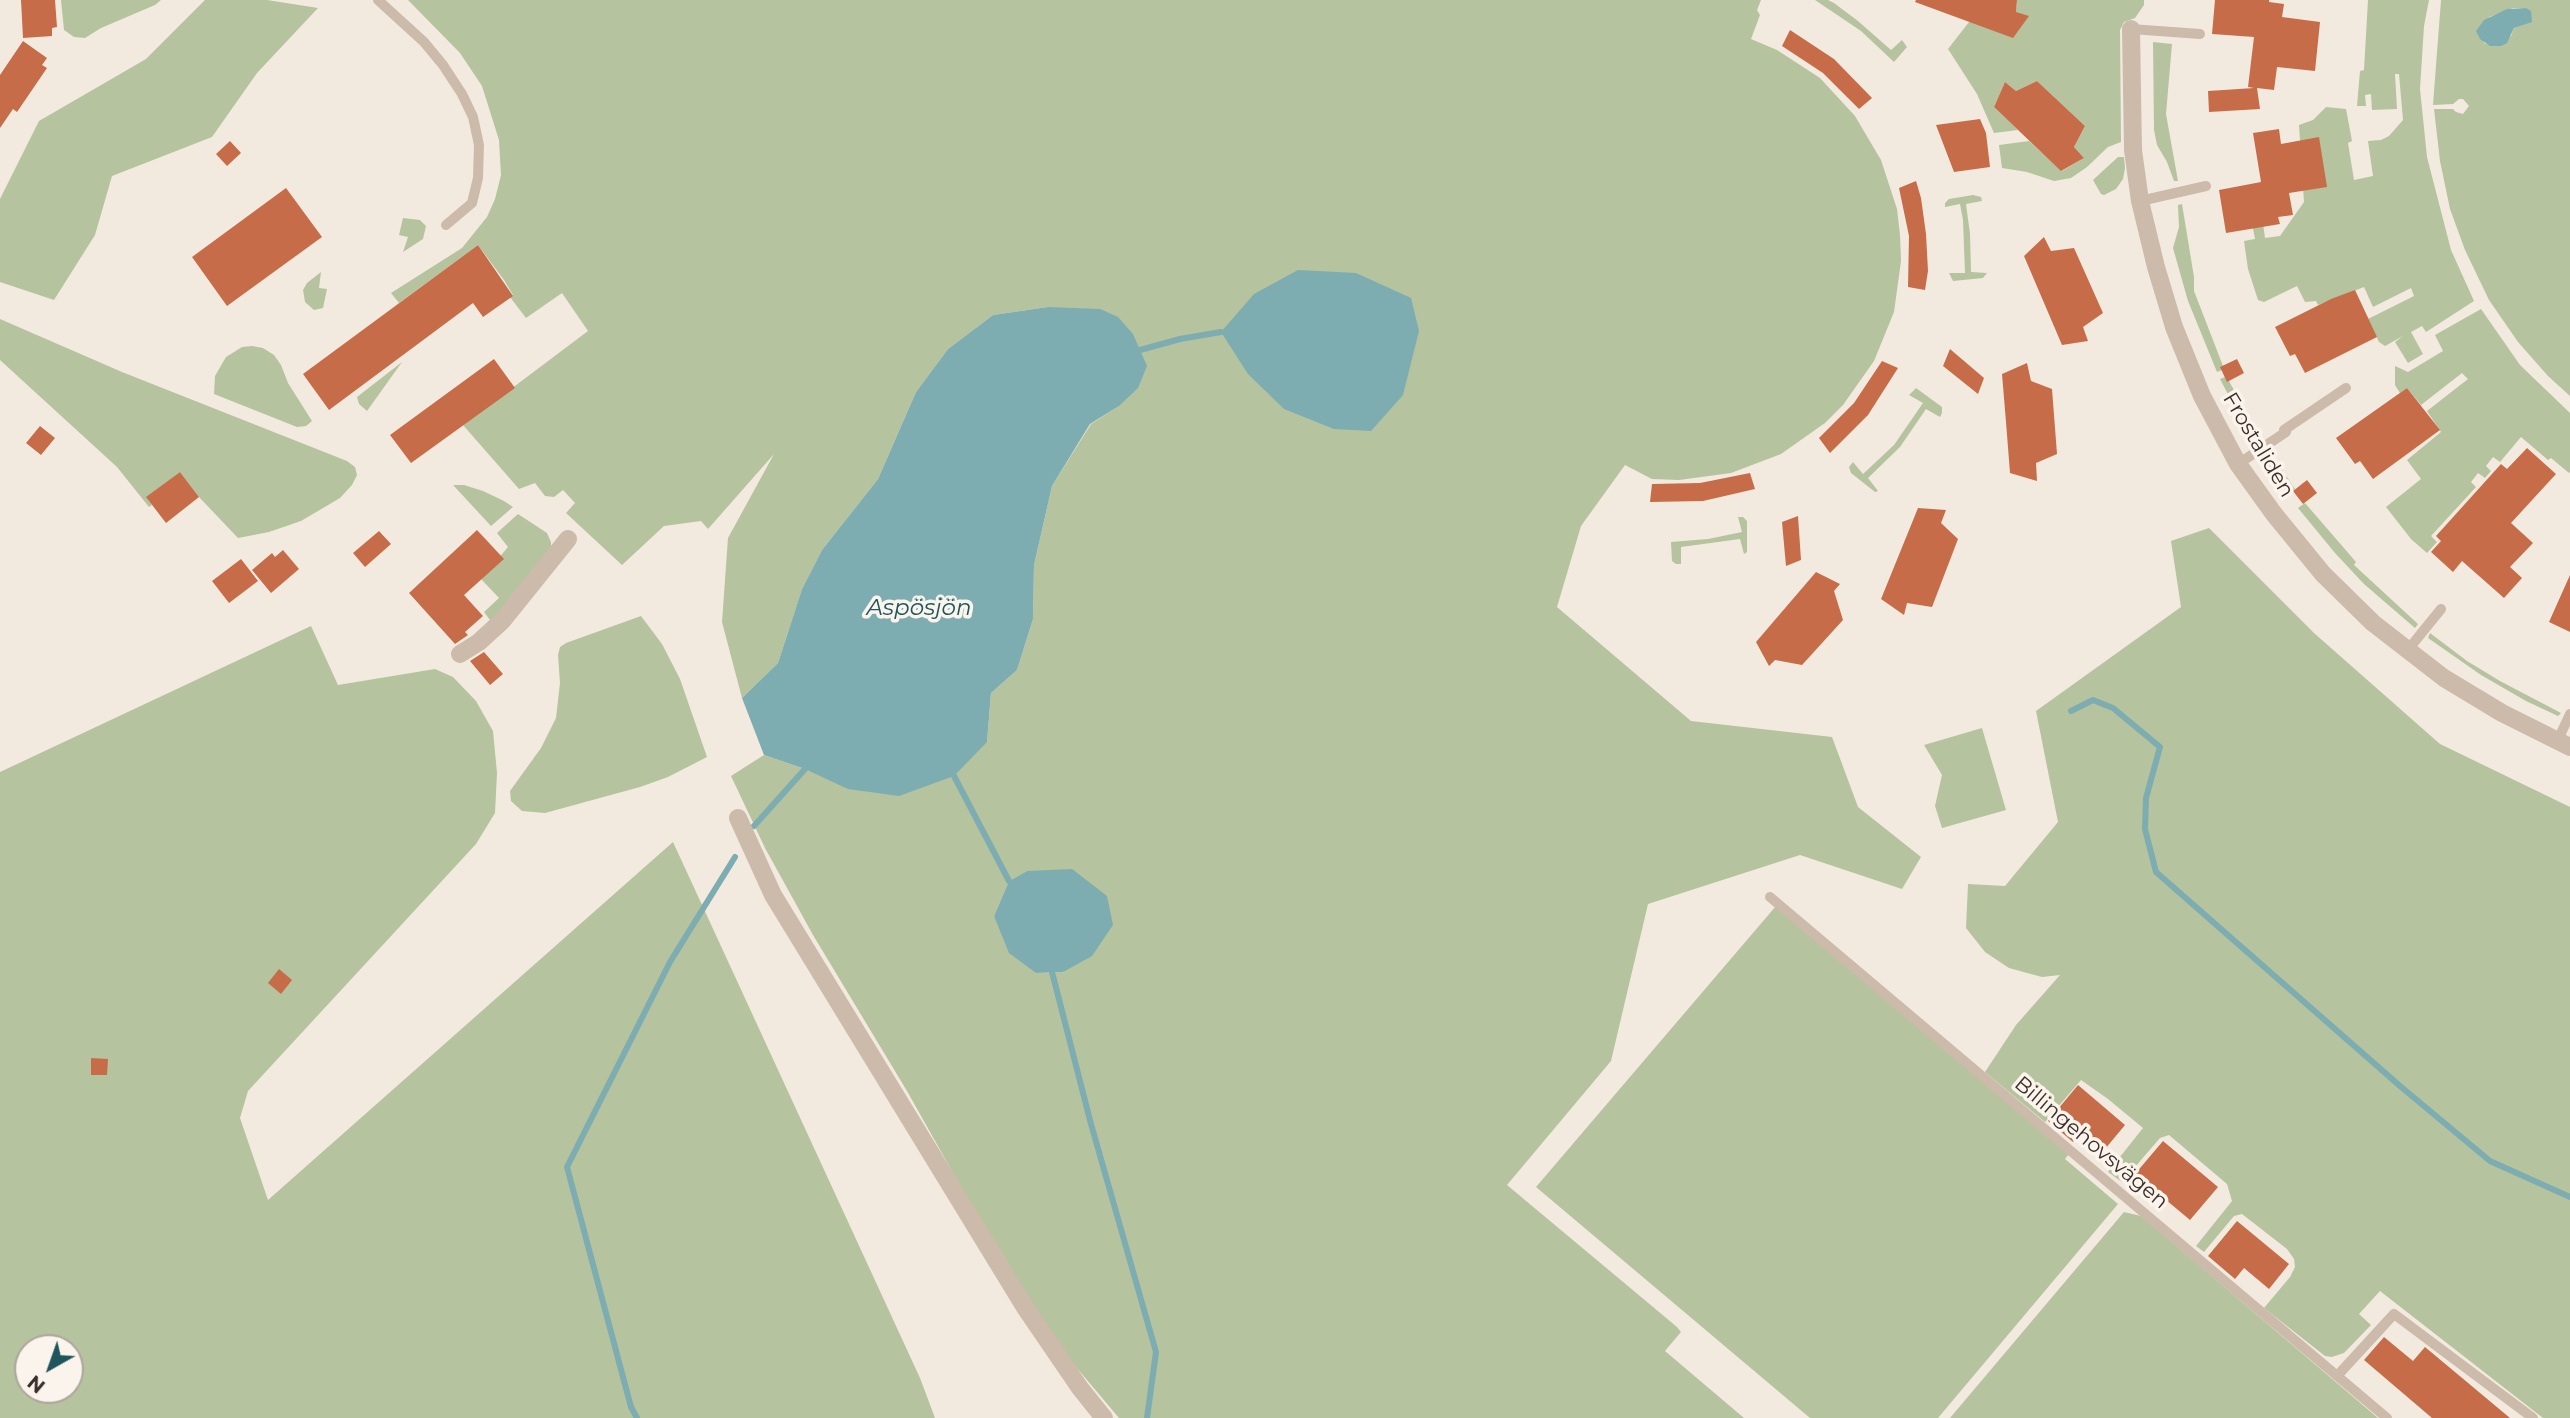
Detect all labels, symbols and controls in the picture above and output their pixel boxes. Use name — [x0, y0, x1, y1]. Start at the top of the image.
street label: Frostaliden — [2217, 388, 2299, 502]
water label: Aspösjön — [866, 594, 972, 622]
street label: Billingehovsvägen — [2009, 1071, 2173, 1215]
north arrow — [14, 1334, 84, 1404]
text: N — [23, 1370, 50, 1398]

